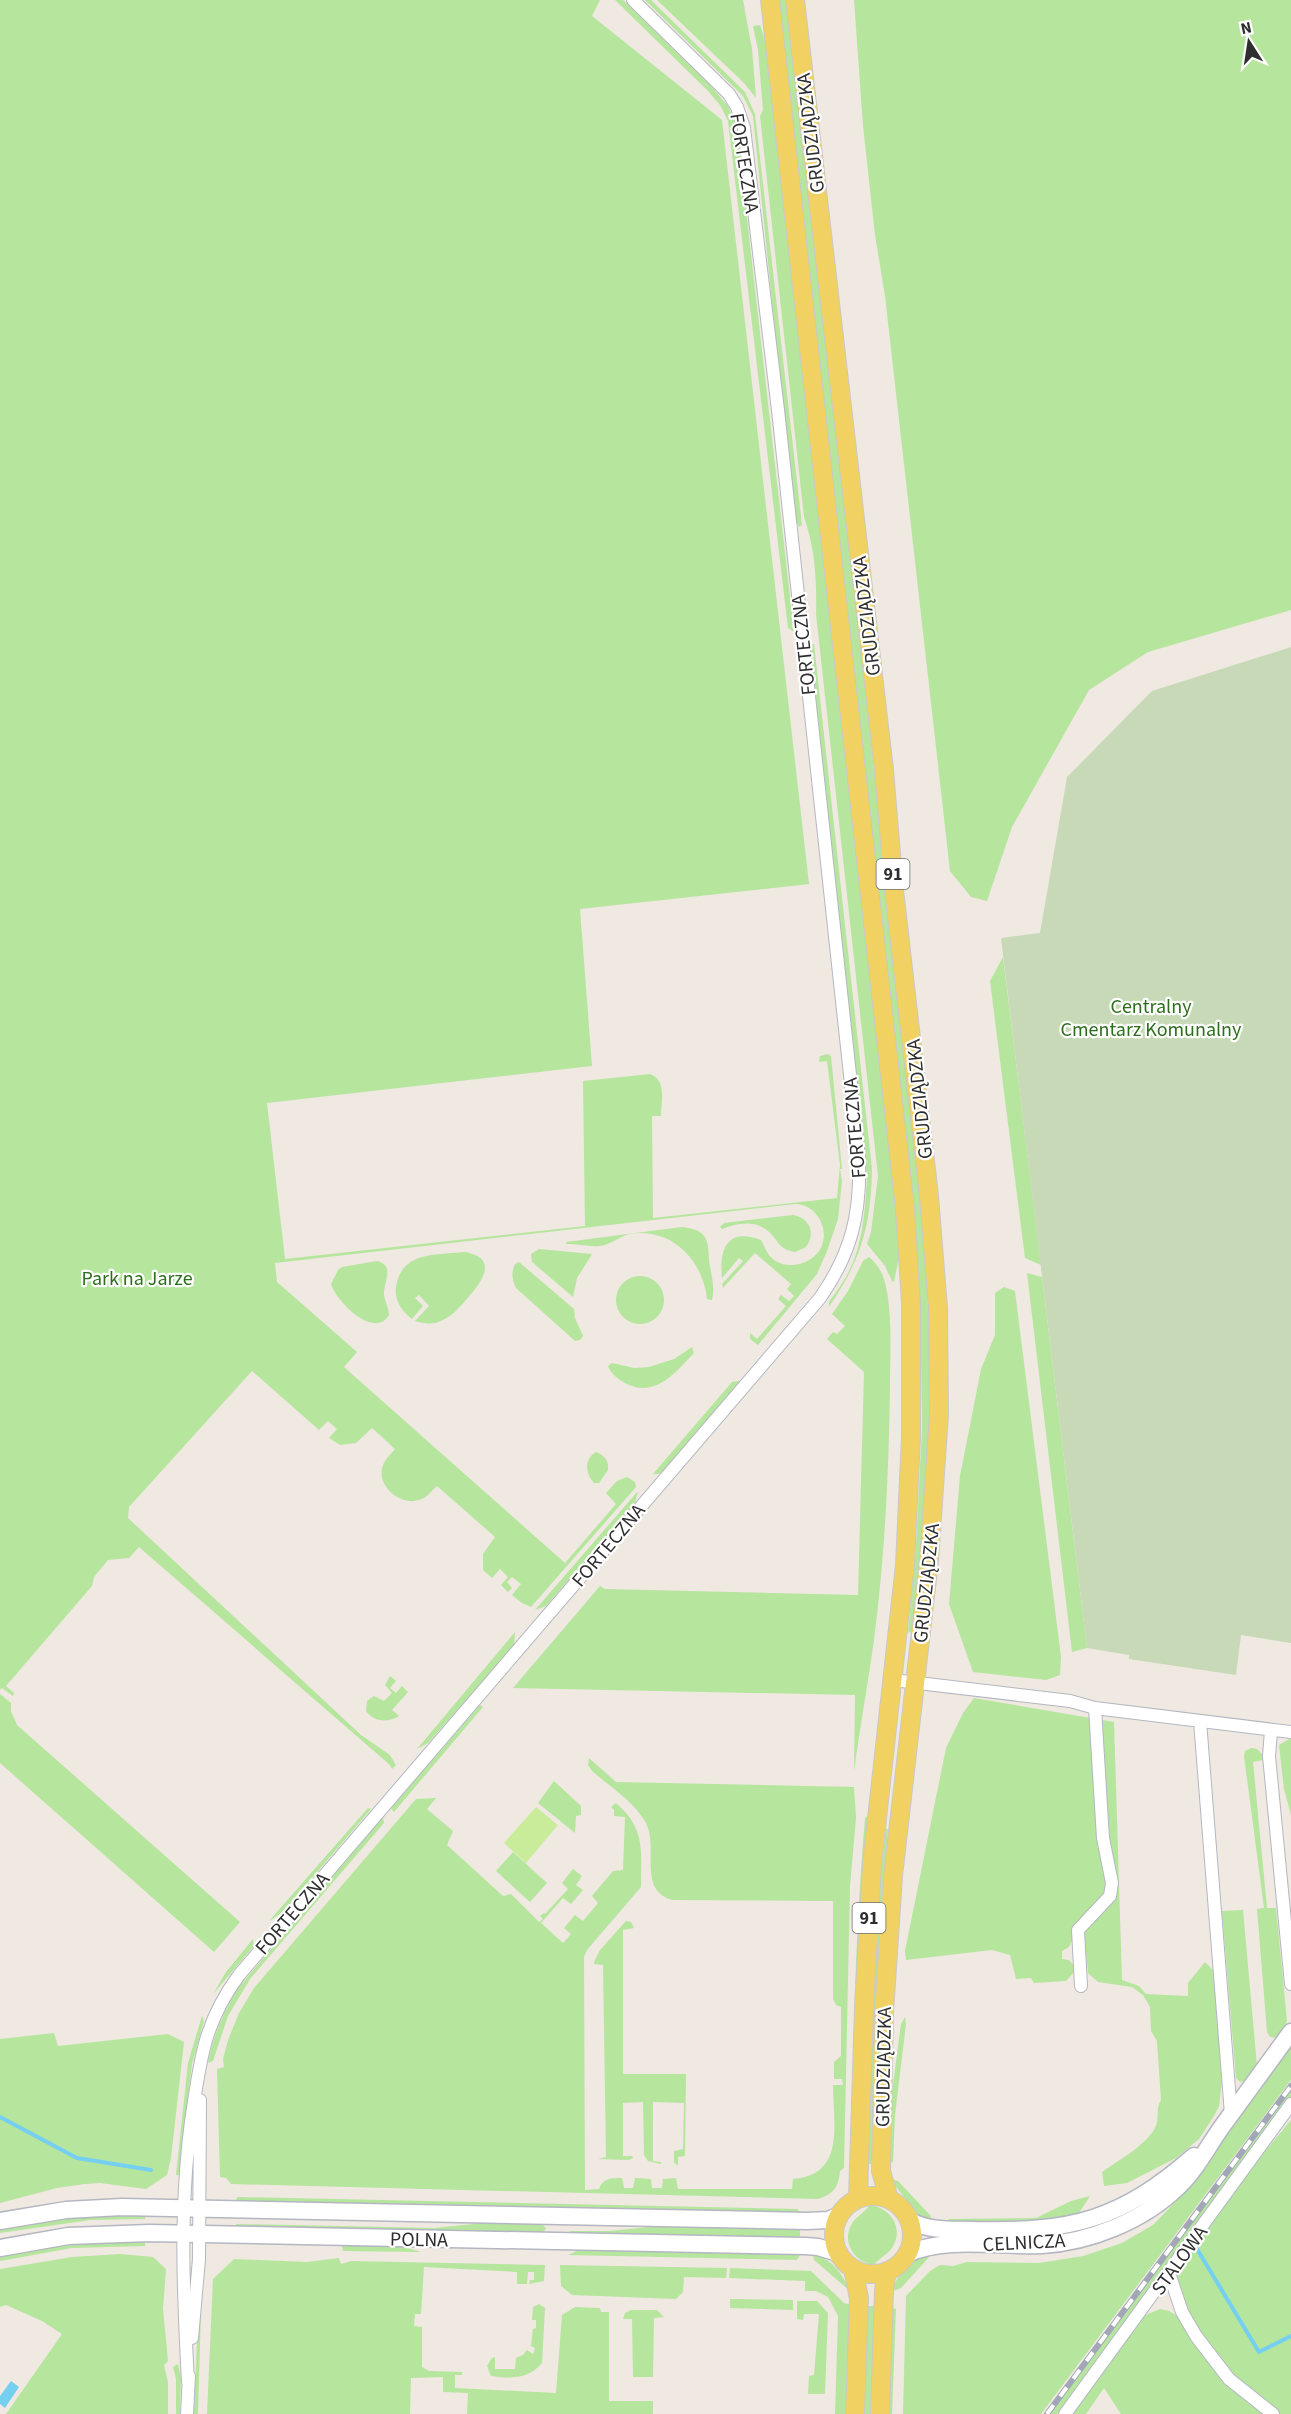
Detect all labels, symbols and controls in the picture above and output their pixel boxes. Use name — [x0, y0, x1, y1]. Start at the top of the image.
north arrow — [1219, 12, 1279, 72]
text: N — [1239, 16, 1254, 40]
street label: GRUDZIĄDZKA — [790, 71, 832, 194]
street label: FORTECZNA — [722, 111, 766, 215]
street label: GRUDZIĄDZKA — [846, 554, 888, 677]
street label: FORTECZNA — [785, 593, 823, 697]
road number: 91 — [876, 859, 910, 889]
park label: Centralny Cmentarz Komunalny — [1061, 993, 1242, 1044]
street label: GRUDZIĄDZKA — [900, 1037, 940, 1160]
street label: FORTECZNA — [837, 1076, 873, 1180]
park label: Park na Jarze — [81, 1265, 193, 1293]
street label: FORTECZNA — [566, 1498, 652, 1593]
street label: GRUDZIĄDZKA — [907, 1522, 947, 1644]
street label: FORTECZNA — [249, 1866, 337, 1961]
road number: 91 — [852, 1903, 886, 1933]
street label: GRUDZIĄDZKA — [869, 2006, 899, 2127]
street label: STALOWA — [1145, 2220, 1215, 2301]
street label: POLNA — [390, 2225, 448, 2255]
street label: CELNICZA — [982, 2227, 1066, 2259]

